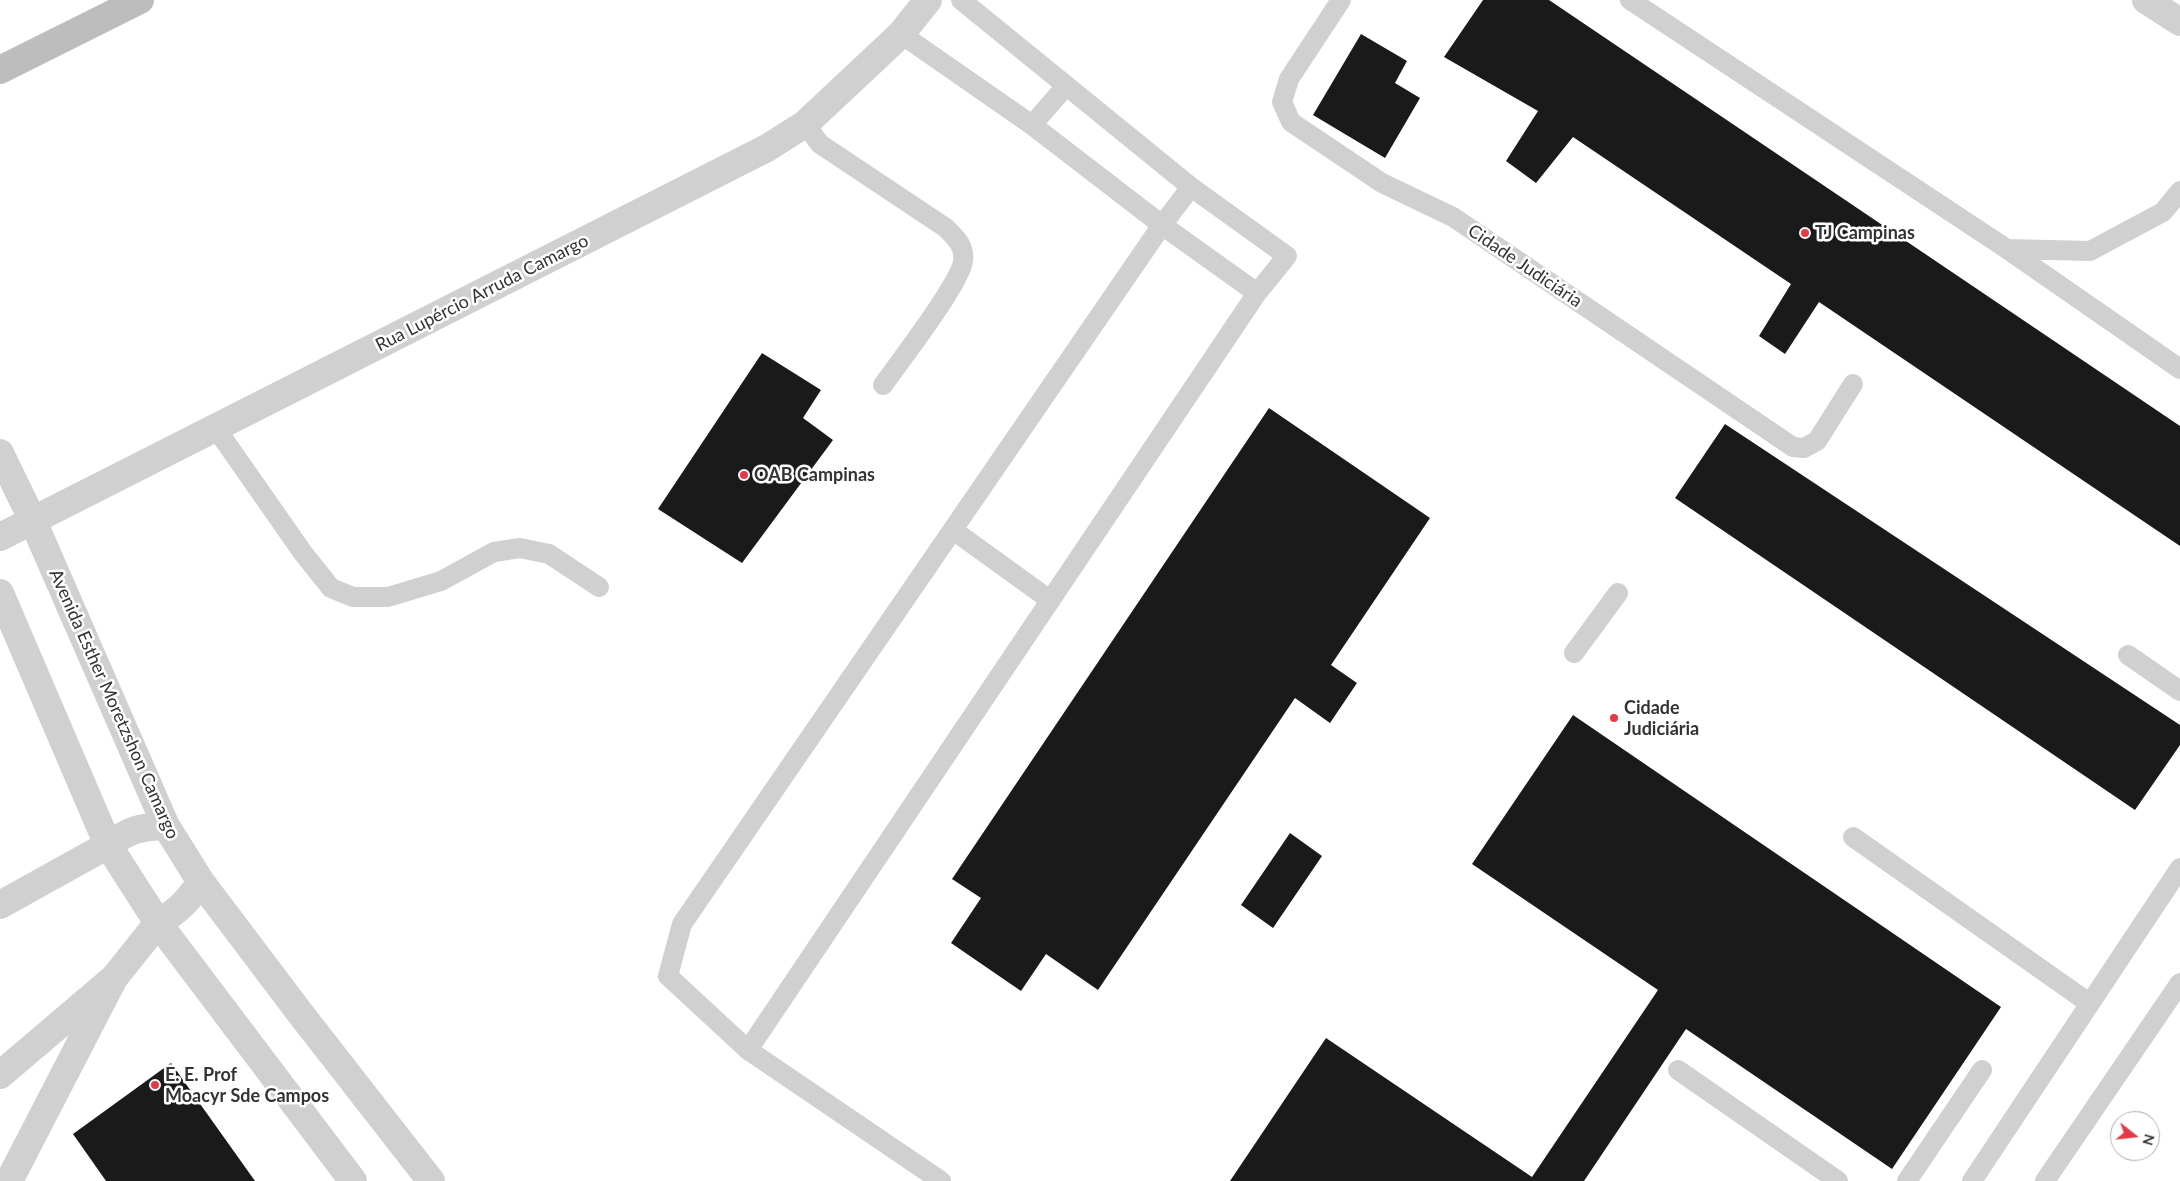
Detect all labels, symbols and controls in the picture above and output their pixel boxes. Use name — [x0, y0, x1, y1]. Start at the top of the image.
street label: Cidade Judiciária — [1464, 220, 1586, 312]
place label: TJ Campinas — [1815, 222, 1915, 244]
marker: TJ Campinas — [1799, 227, 1811, 239]
street label: Rua Lupércio Arruda Camargo — [372, 230, 592, 356]
place label: OAB Campinas — [754, 464, 875, 486]
marker: OAB Campinas — [738, 469, 750, 481]
street label: Avenida Esther Moretzshon Camargo — [44, 566, 184, 842]
place label: Cidade Judiciária — [1624, 697, 1699, 740]
marker: Cidade Judiciária — [1608, 712, 1620, 724]
place label: E. E. Prof Moacyr Sde Campos — [165, 1064, 329, 1106]
marker: E. E. Prof Moacyr Sde Campos — [149, 1079, 161, 1091]
north arrow — [2110, 1111, 2160, 1161]
text: N — [2139, 1132, 2159, 1148]

